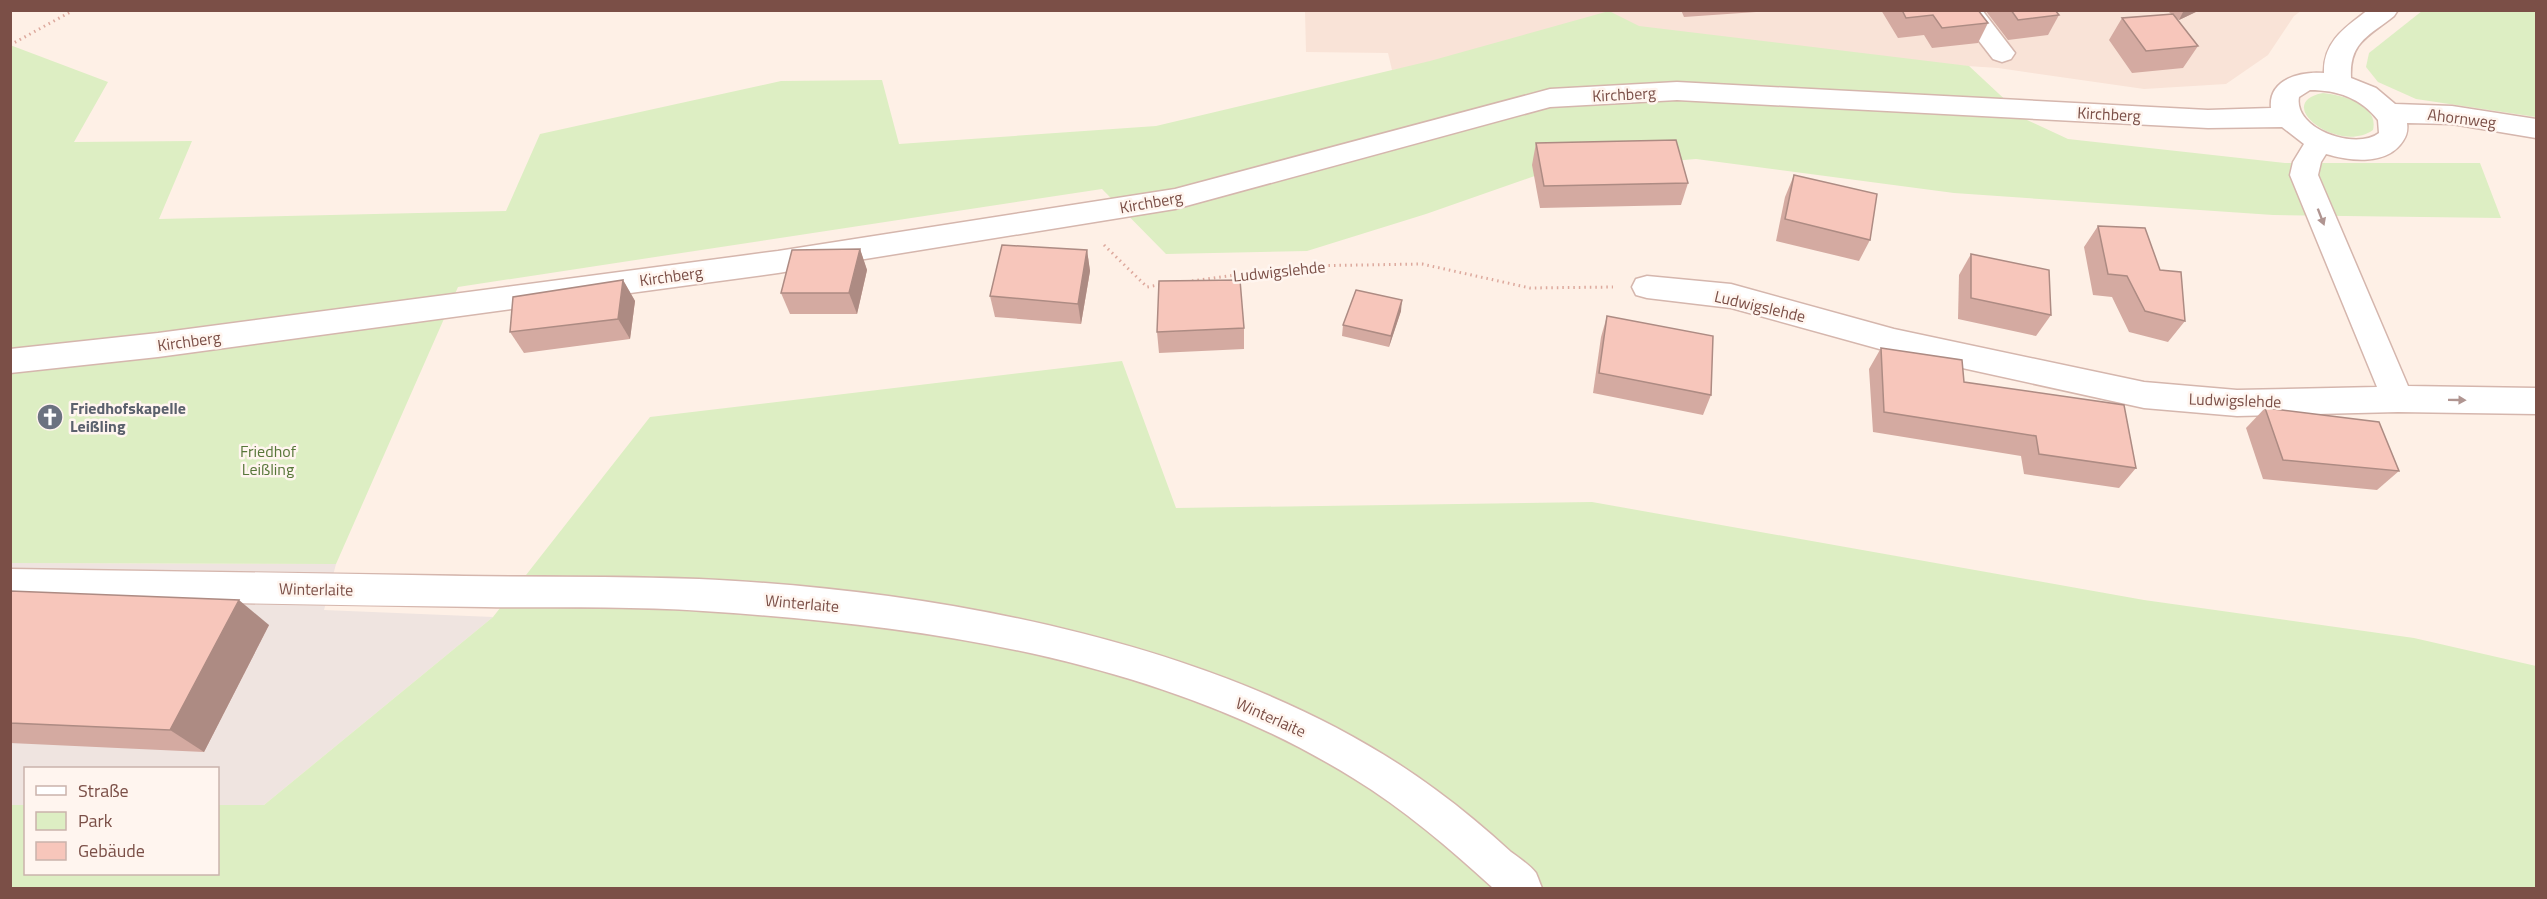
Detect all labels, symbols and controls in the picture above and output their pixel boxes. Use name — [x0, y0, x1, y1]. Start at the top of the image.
street label: Kirchberg — [1592, 80, 1656, 108]
street label: Kirchberg — [2077, 100, 2141, 128]
street label: Ahornweg — [2426, 102, 2498, 134]
street label: Kirchberg — [1118, 185, 1184, 219]
one-way arrow — [2316, 208, 2326, 226]
street label: Ludwigslehde — [1232, 254, 1326, 288]
street label: Kirchberg — [638, 260, 704, 292]
street label: Ludwigslehde — [1712, 284, 1808, 328]
street label: Kirchberg — [156, 325, 222, 357]
street label: Ludwigslehde — [2188, 386, 2282, 414]
one-way arrow — [2447, 395, 2466, 405]
place label: Friedhofskapelle Leißling — [70, 396, 186, 438]
church icon: Friedhofskapelle Leißling — [35, 402, 65, 432]
park label: Friedhof Leißling — [240, 439, 297, 481]
street label: Winterlaite — [279, 576, 353, 602]
street label: Winterlaite — [764, 588, 840, 618]
street label: Winterlaite — [1232, 691, 1310, 743]
legend — [24, 767, 219, 875]
text: Straße — [78, 777, 129, 804]
text: Park — [78, 807, 113, 834]
text: Gebäude — [78, 837, 145, 864]

